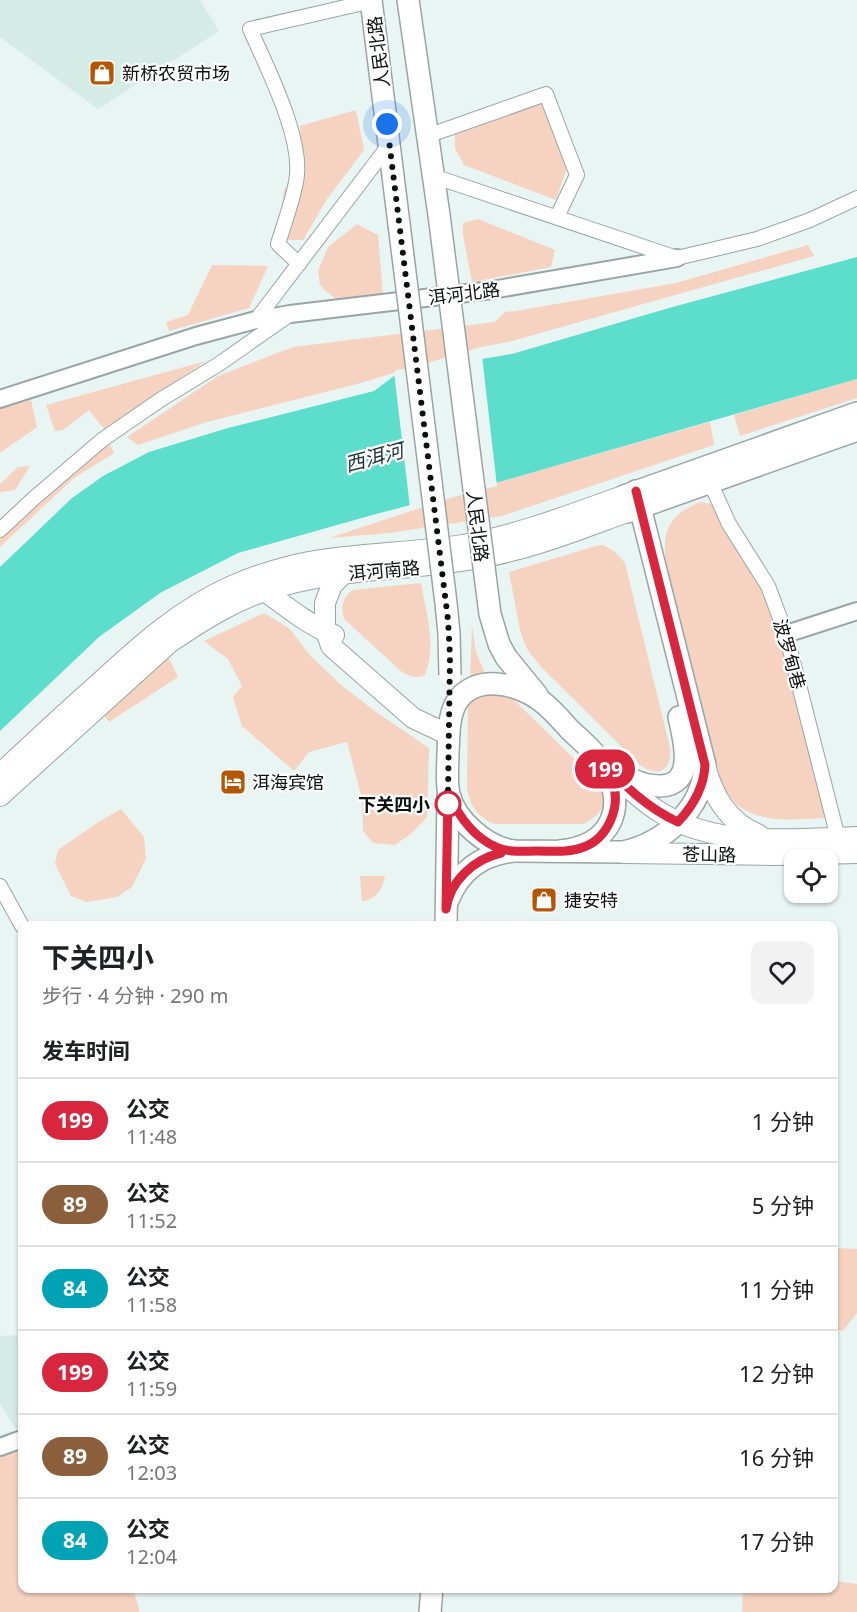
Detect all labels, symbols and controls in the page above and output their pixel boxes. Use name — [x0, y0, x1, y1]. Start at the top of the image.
street label: 人民北路 — [362, 15, 394, 89]
shop icon: 新桥农贸市场 — [87, 58, 117, 88]
place label: 新桥农贸市场 — [122, 61, 230, 85]
your location — [372, 109, 402, 139]
street label: 洱河北路 — [427, 277, 501, 309]
water label: 西洱河 — [342, 435, 410, 478]
street label: 人民北路 — [462, 489, 494, 563]
street label: 洱河南路 — [347, 555, 421, 585]
street label: 波罗甸巷 — [769, 616, 811, 692]
line badge: 199 — [570, 750, 640, 788]
text: 199 — [587, 755, 623, 783]
hotel icon: 洱海宾馆 — [218, 767, 248, 797]
place label: 洱海宾馆 — [252, 770, 324, 794]
marker: 下关四小 — [435, 791, 461, 817]
place label: 下关四小 — [358, 792, 430, 816]
street label: 苍山路 — [682, 842, 736, 866]
map controls — [784, 849, 838, 903]
button: locate — [784, 849, 838, 903]
shop icon: 捷安特 — [529, 885, 559, 915]
place label: 捷安特 — [564, 888, 618, 912]
text: 下关四小 — [42, 938, 154, 976]
button: heart — [751, 941, 814, 1004]
text: 步行 · 4 分钟 · 290 m — [42, 982, 228, 1009]
text: 发车时间 — [42, 1035, 130, 1065]
text: 公交 — [126, 1093, 170, 1123]
text: 199 — [57, 1106, 93, 1134]
text: 1 分钟 — [752, 1106, 814, 1136]
text: 11:48 — [126, 1123, 177, 1150]
text: 公交 — [126, 1177, 170, 1207]
text: 89 — [63, 1190, 87, 1218]
text: 5 分钟 — [752, 1190, 814, 1220]
text: 11:52 — [126, 1207, 177, 1234]
text: 公交 — [126, 1261, 170, 1291]
text: 84 — [63, 1274, 87, 1302]
text: 11 分钟 — [739, 1274, 814, 1304]
text: 11:58 — [126, 1291, 177, 1318]
text: 公交 — [126, 1345, 170, 1375]
text: 199 — [57, 1358, 93, 1386]
text: 12 分钟 — [739, 1358, 814, 1388]
text: 11:59 — [126, 1375, 177, 1402]
text: 公交 — [126, 1429, 170, 1459]
text: 89 — [63, 1442, 87, 1470]
text: 16 分钟 — [739, 1442, 814, 1472]
text: 12:03 — [126, 1459, 177, 1486]
text: 公交 — [126, 1513, 170, 1543]
text: 84 — [63, 1526, 87, 1554]
text: 17 分钟 — [739, 1526, 814, 1556]
text: 12:04 — [126, 1543, 177, 1570]

